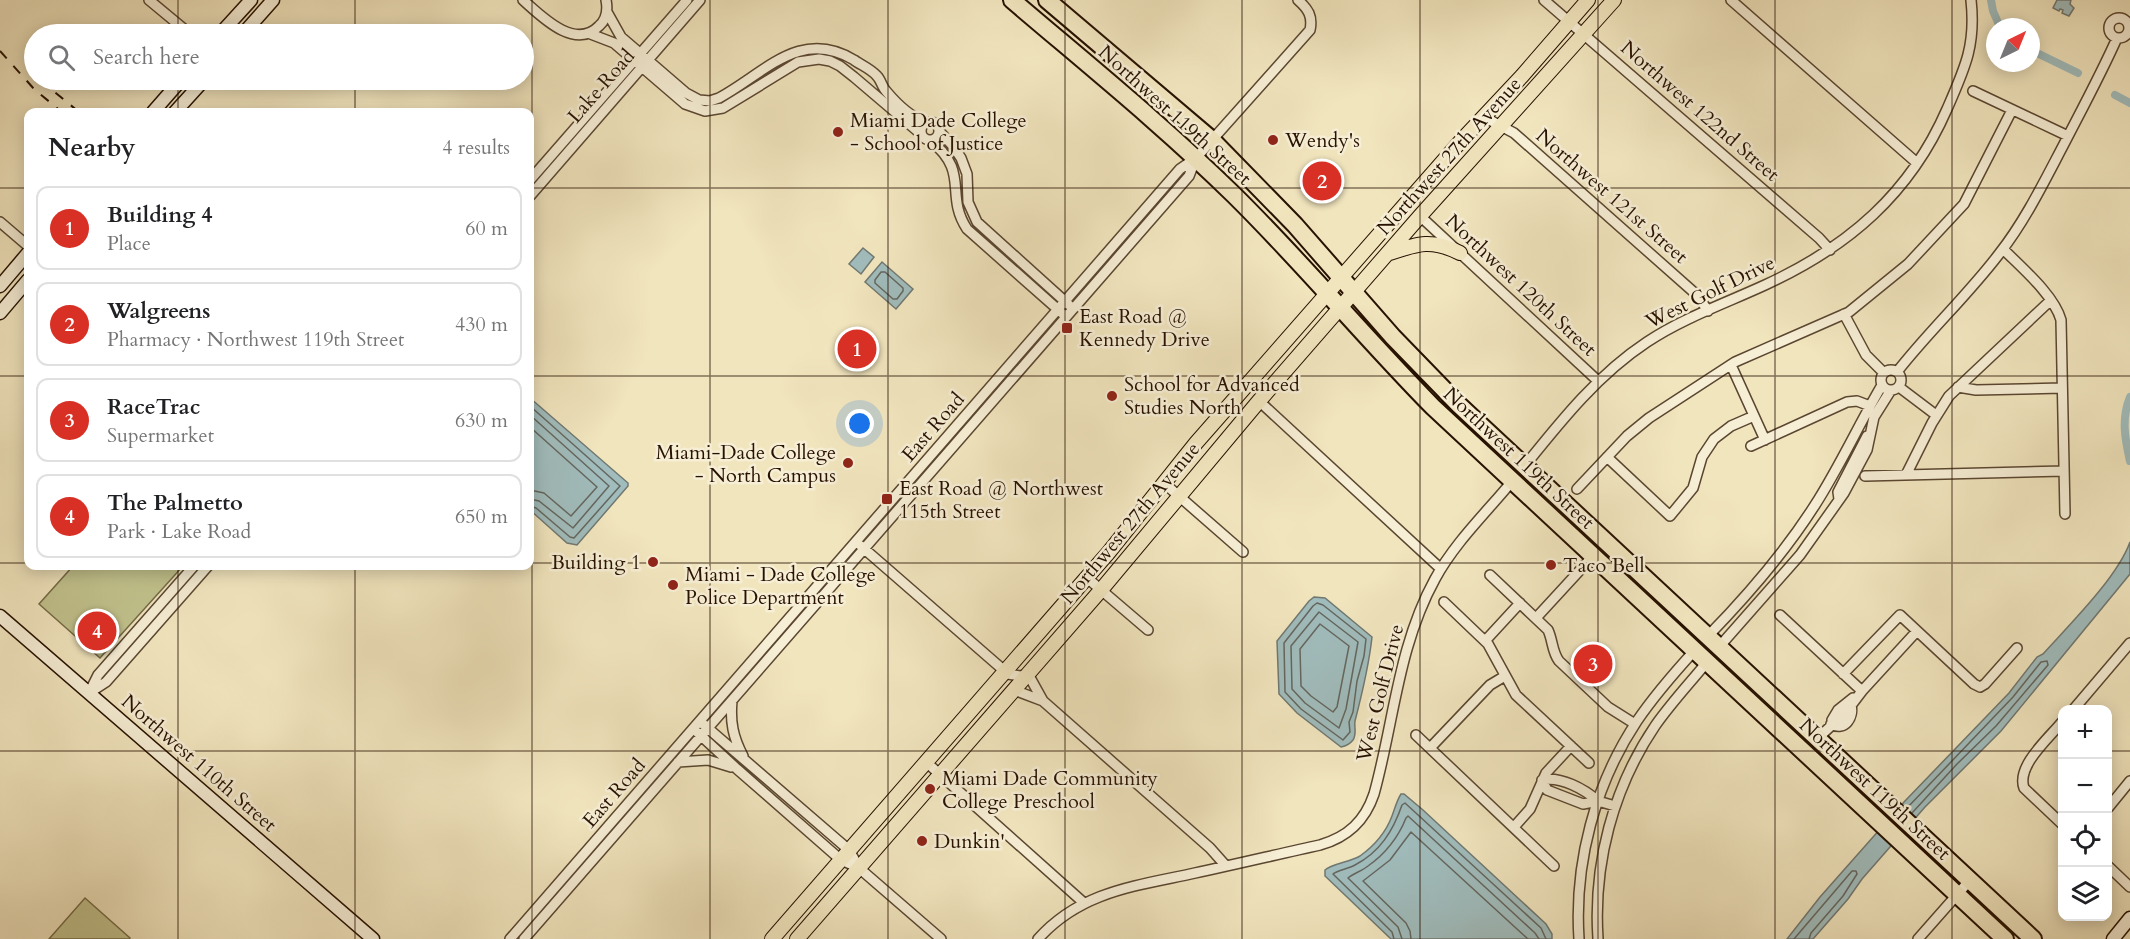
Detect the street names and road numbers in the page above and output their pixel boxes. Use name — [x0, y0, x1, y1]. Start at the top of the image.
street label: Northwest 122nd Street — [1615, 34, 1786, 188]
street label: Northwest 119th Street — [1093, 39, 1258, 192]
street label: Lake Road — [561, 43, 641, 129]
street label: Northwest 27th Avenue — [1371, 71, 1527, 241]
street label: Northwest 121st Street — [1530, 122, 1694, 270]
street label: Northwest 120th Street — [1440, 208, 1603, 363]
street label: West Golf Drive — [1640, 249, 1779, 336]
street label: Northwest 119th Street — [1438, 381, 1601, 536]
street label: East Road — [895, 386, 971, 467]
street label: Northwest 27th Avenue — [1054, 436, 1206, 610]
street label: West Golf Drive — [1350, 621, 1410, 766]
street label: Northwest 110th Street — [116, 688, 283, 838]
street label: Northwest 119th Street — [1794, 712, 1957, 867]
street label: East Road — [576, 752, 652, 833]

